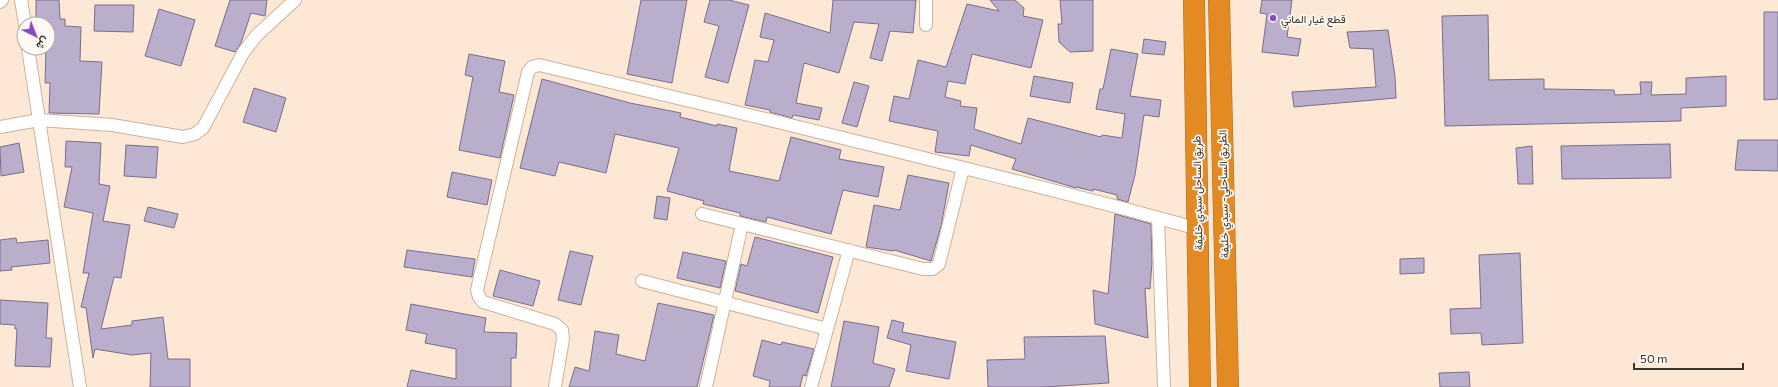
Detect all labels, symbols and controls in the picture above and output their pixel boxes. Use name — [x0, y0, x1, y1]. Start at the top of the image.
place label: قطع غيار الماني — [1281, 12, 1346, 29]
marker: قطع غيار الماني — [1268, 13, 1278, 23]
north arrow — [16, 16, 56, 56]
text: ش — [33, 34, 52, 53]
street label: الطريق الساحلي- سيدي خليفة — [1215, 130, 1235, 258]
street label: طريق الساحل سيدي خليفة — [1190, 136, 1208, 250]
scale bar — [1634, 345, 1743, 371]
text: 50 m — [1640, 351, 1668, 365]

